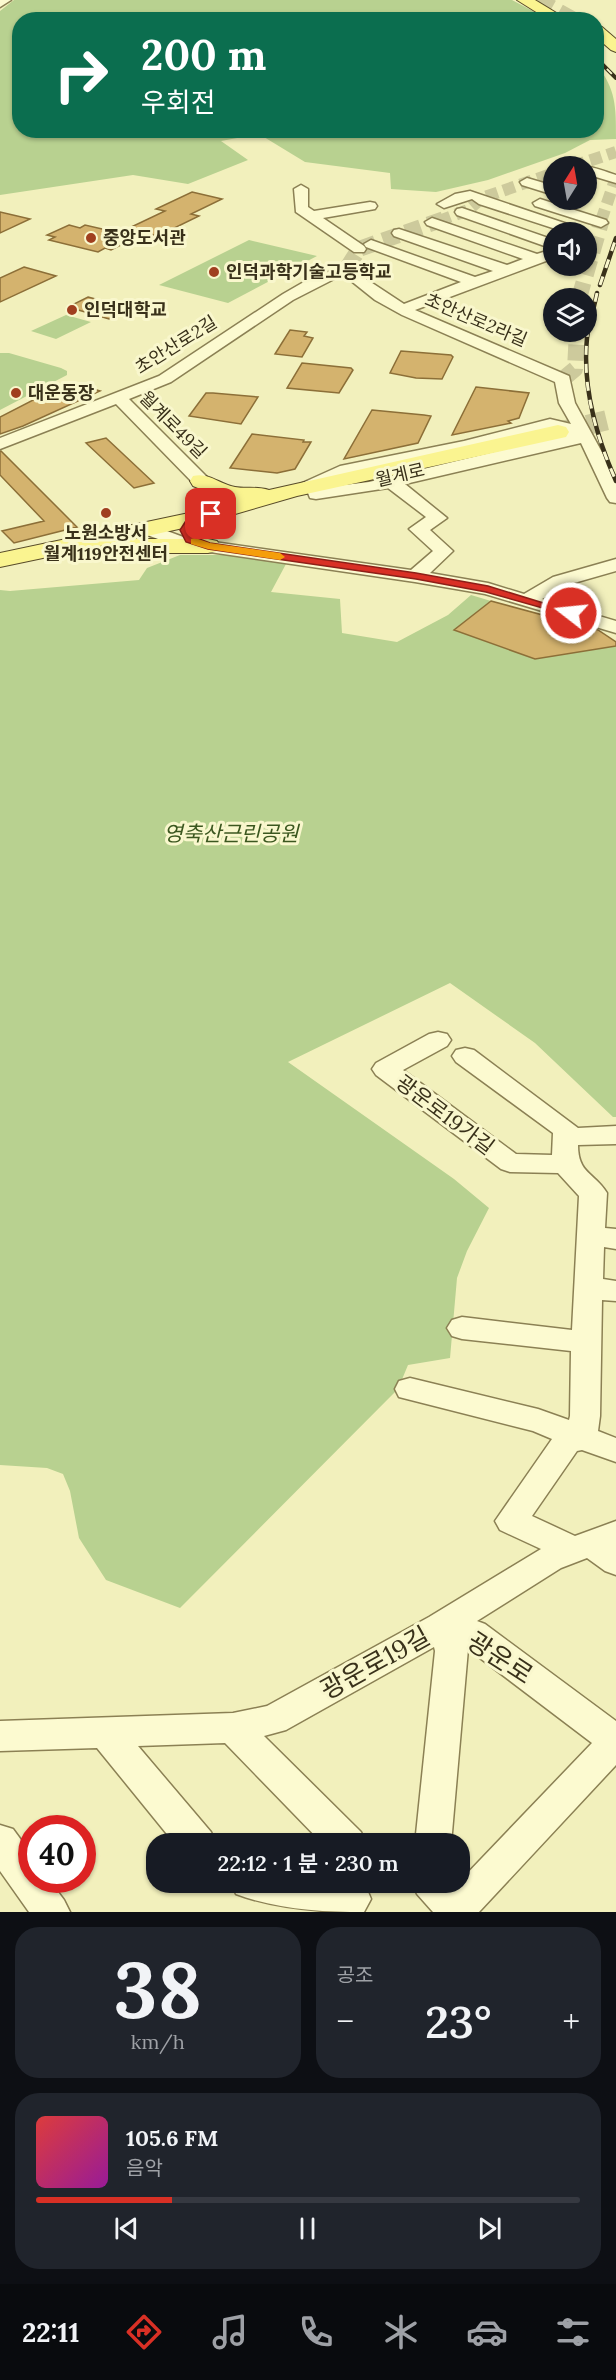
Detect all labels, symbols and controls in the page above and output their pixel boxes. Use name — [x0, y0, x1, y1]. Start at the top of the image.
text: 200 m — [141, 28, 267, 82]
icon: right — [42, 36, 120, 114]
text: 우회전 — [141, 85, 216, 119]
north arrow — [543, 156, 597, 210]
map controls — [543, 156, 597, 342]
button: sound — [543, 222, 597, 276]
place label: 중앙도서관 — [103, 226, 186, 249]
marker: 중앙도서관 — [84, 231, 98, 245]
place label: 인덕과학기술고등학교 — [226, 260, 392, 283]
marker: 인덕과학기술고등학교 — [207, 265, 221, 279]
street label: 초안산로2라길 — [422, 288, 531, 351]
button: layers — [543, 288, 597, 342]
place label: 인덕대학교 — [84, 298, 167, 321]
marker: 인덕대학교 — [65, 303, 79, 317]
street label: 초안산로2길 — [130, 310, 221, 379]
place label: 대운동장 — [28, 381, 95, 404]
marker: 대운동장 — [9, 386, 23, 400]
street label: 월계로49길 — [135, 386, 212, 463]
street label: 월계로 — [373, 458, 427, 491]
pin — [185, 488, 236, 539]
icon: arrive — [194, 497, 227, 530]
marker: 노원소방서 월계119안전센터 — [99, 506, 113, 520]
place label: 노원소방서 월계119안전센터 — [44, 521, 168, 565]
position arrow — [539, 581, 603, 645]
park label: 영축산근린공원 — [163, 820, 300, 847]
street label: 광운로19가길 — [391, 1069, 500, 1160]
street label: 광운로19길 — [314, 1619, 435, 1706]
street label: 광운로 — [461, 1624, 539, 1691]
speed limit sign: 40 — [18, 1815, 96, 1893]
text: 22:12 · 1 분 · 230 m — [217, 1849, 399, 1877]
text: 38 — [114, 1940, 202, 2039]
text: 공조 — [337, 1962, 373, 1987]
text: 23° — [425, 1993, 492, 2050]
text: − — [337, 2000, 354, 2042]
text: + — [562, 2000, 580, 2042]
text: km/h — [131, 2029, 185, 2054]
text: 105.6 FM — [126, 2124, 218, 2152]
text: 음악 — [126, 2155, 163, 2180]
icon: previous — [110, 2212, 143, 2245]
icon: pause — [291, 2212, 324, 2245]
icon: next — [473, 2212, 506, 2245]
icon: directions — [123, 2311, 165, 2353]
icon: music — [209, 2311, 251, 2353]
icon: phone — [295, 2311, 337, 2353]
icon: climate — [380, 2311, 422, 2353]
icon: car — [466, 2311, 508, 2353]
icon: filters — [552, 2311, 594, 2353]
text: 22:11 — [22, 2315, 79, 2349]

